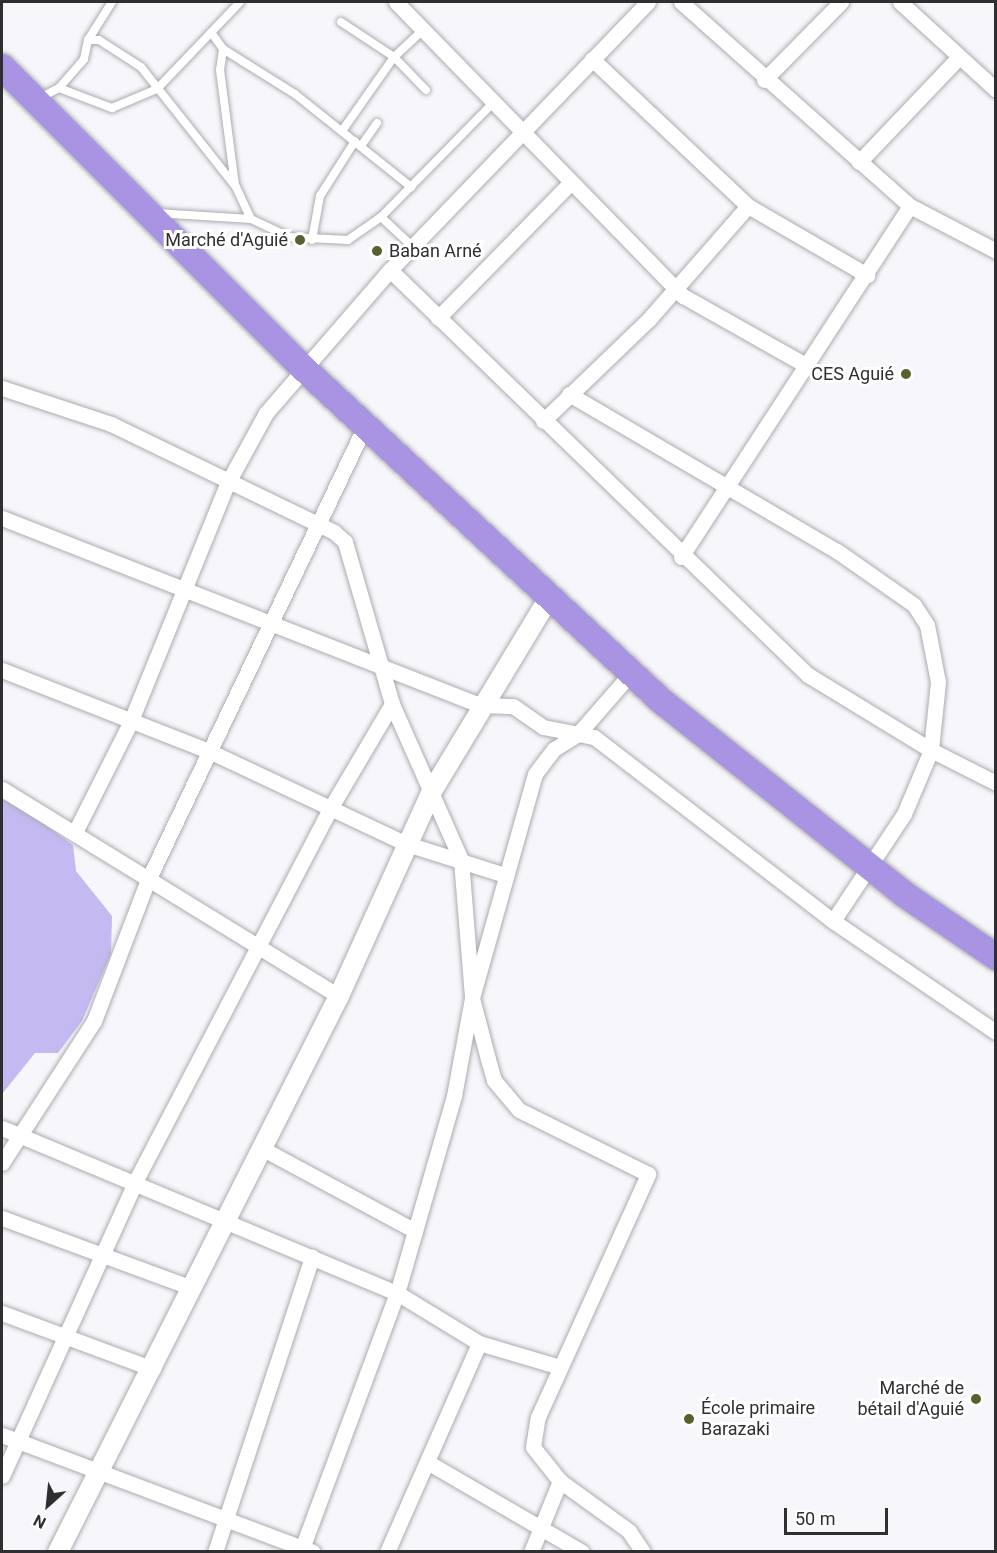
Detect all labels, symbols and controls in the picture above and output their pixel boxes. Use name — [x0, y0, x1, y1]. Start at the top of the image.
place label: Marché d'Aguié — [165, 229, 288, 251]
marker: Marché d'Aguié — [293, 233, 307, 247]
place label: Baban Arné — [389, 240, 482, 262]
marker: Baban Arné — [370, 244, 384, 258]
place label: CES Aguié — [811, 363, 894, 385]
marker: CES Aguié — [899, 367, 913, 381]
place label: Marché de bétail d'Aguié — [858, 1378, 964, 1420]
marker: Marché de bétail d'Aguié — [969, 1392, 983, 1406]
place label: École primaire Barazaki — [701, 1398, 815, 1440]
marker: École primaire Barazaki — [682, 1412, 696, 1426]
north arrow — [18, 1475, 78, 1535]
scale bar — [787, 1496, 890, 1534]
text: 50 m — [795, 1508, 835, 1529]
text: N — [30, 1510, 49, 1533]

